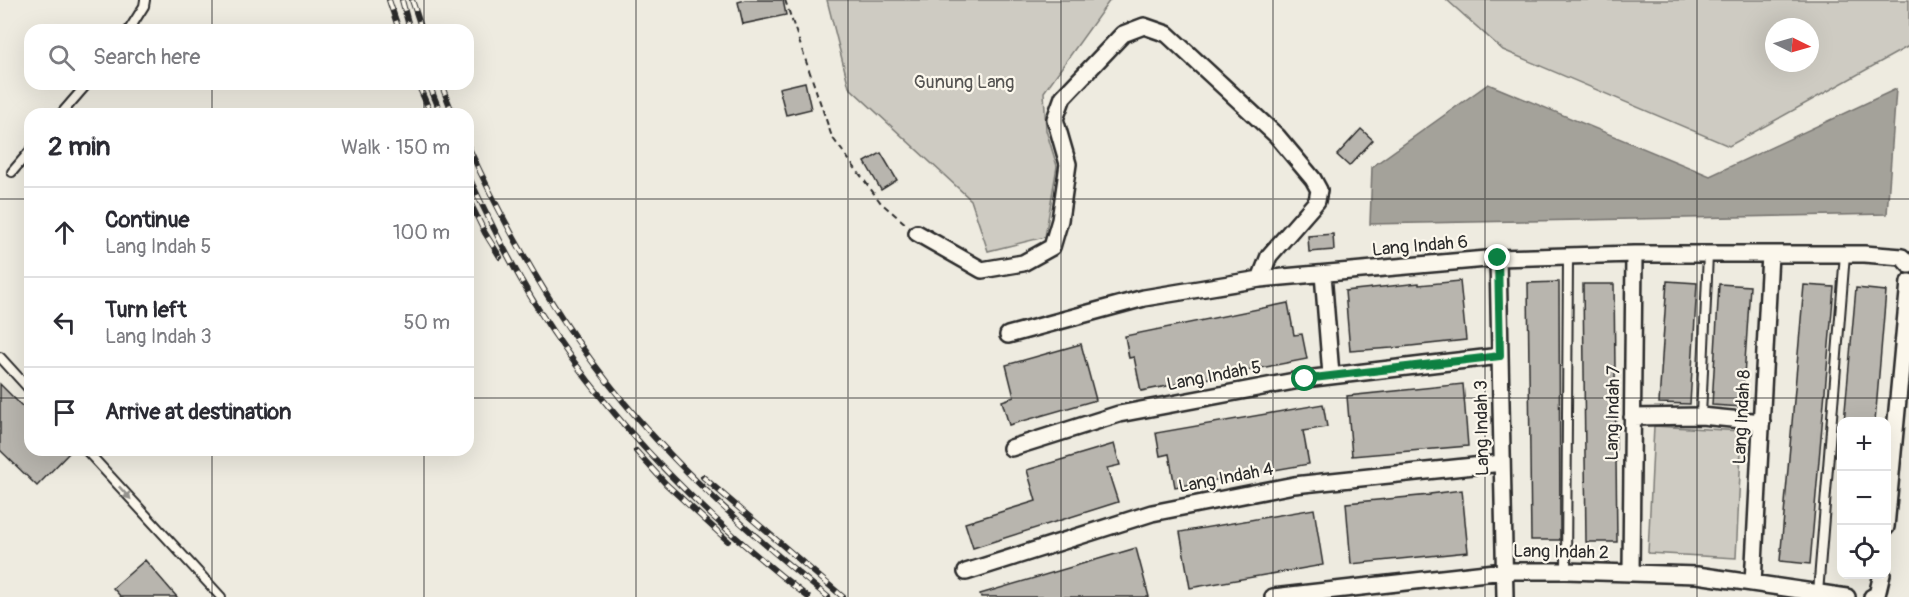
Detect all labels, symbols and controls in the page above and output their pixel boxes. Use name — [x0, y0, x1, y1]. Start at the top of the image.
north arrow — [1765, 18, 1819, 72]
search box — [24, 24, 474, 90]
icon: search — [45, 41, 78, 74]
text: Search here — [93, 43, 200, 71]
park label: Gunung Lang — [914, 71, 1014, 94]
text: 2 min — [48, 131, 110, 163]
text: Walk · 150 m — [341, 135, 450, 160]
text: Continue — [105, 206, 189, 234]
icon: ahead — [48, 216, 81, 249]
text: 100 m — [393, 220, 450, 245]
street label: Lang Indah 6 — [1371, 230, 1469, 262]
text: Lang Indah 5 — [105, 234, 211, 259]
route end — [1484, 244, 1510, 270]
text: Turn left — [105, 296, 187, 324]
icon: left — [48, 306, 81, 339]
text: 50 m — [403, 310, 450, 335]
text: Lang Indah 3 — [105, 324, 212, 349]
street label: Lang Indah 5 — [1165, 356, 1263, 396]
route start — [1291, 365, 1317, 391]
street label: Lang Indah 7 — [1601, 365, 1625, 461]
street label: Lang Indah 8 — [1728, 369, 1756, 465]
street label: Lang Indah 3 — [1470, 380, 1494, 476]
icon: arrive — [48, 396, 81, 429]
text: Arrive at destination — [105, 398, 291, 426]
map controls — [1837, 417, 1891, 579]
button: + — [1837, 417, 1891, 471]
street label: Lang Indah 4 — [1177, 457, 1276, 498]
button: − — [1837, 471, 1891, 525]
one-way arrow — [118, 485, 131, 500]
button: locate — [1837, 525, 1891, 579]
street label: Lang Indah 2 — [1513, 540, 1609, 564]

